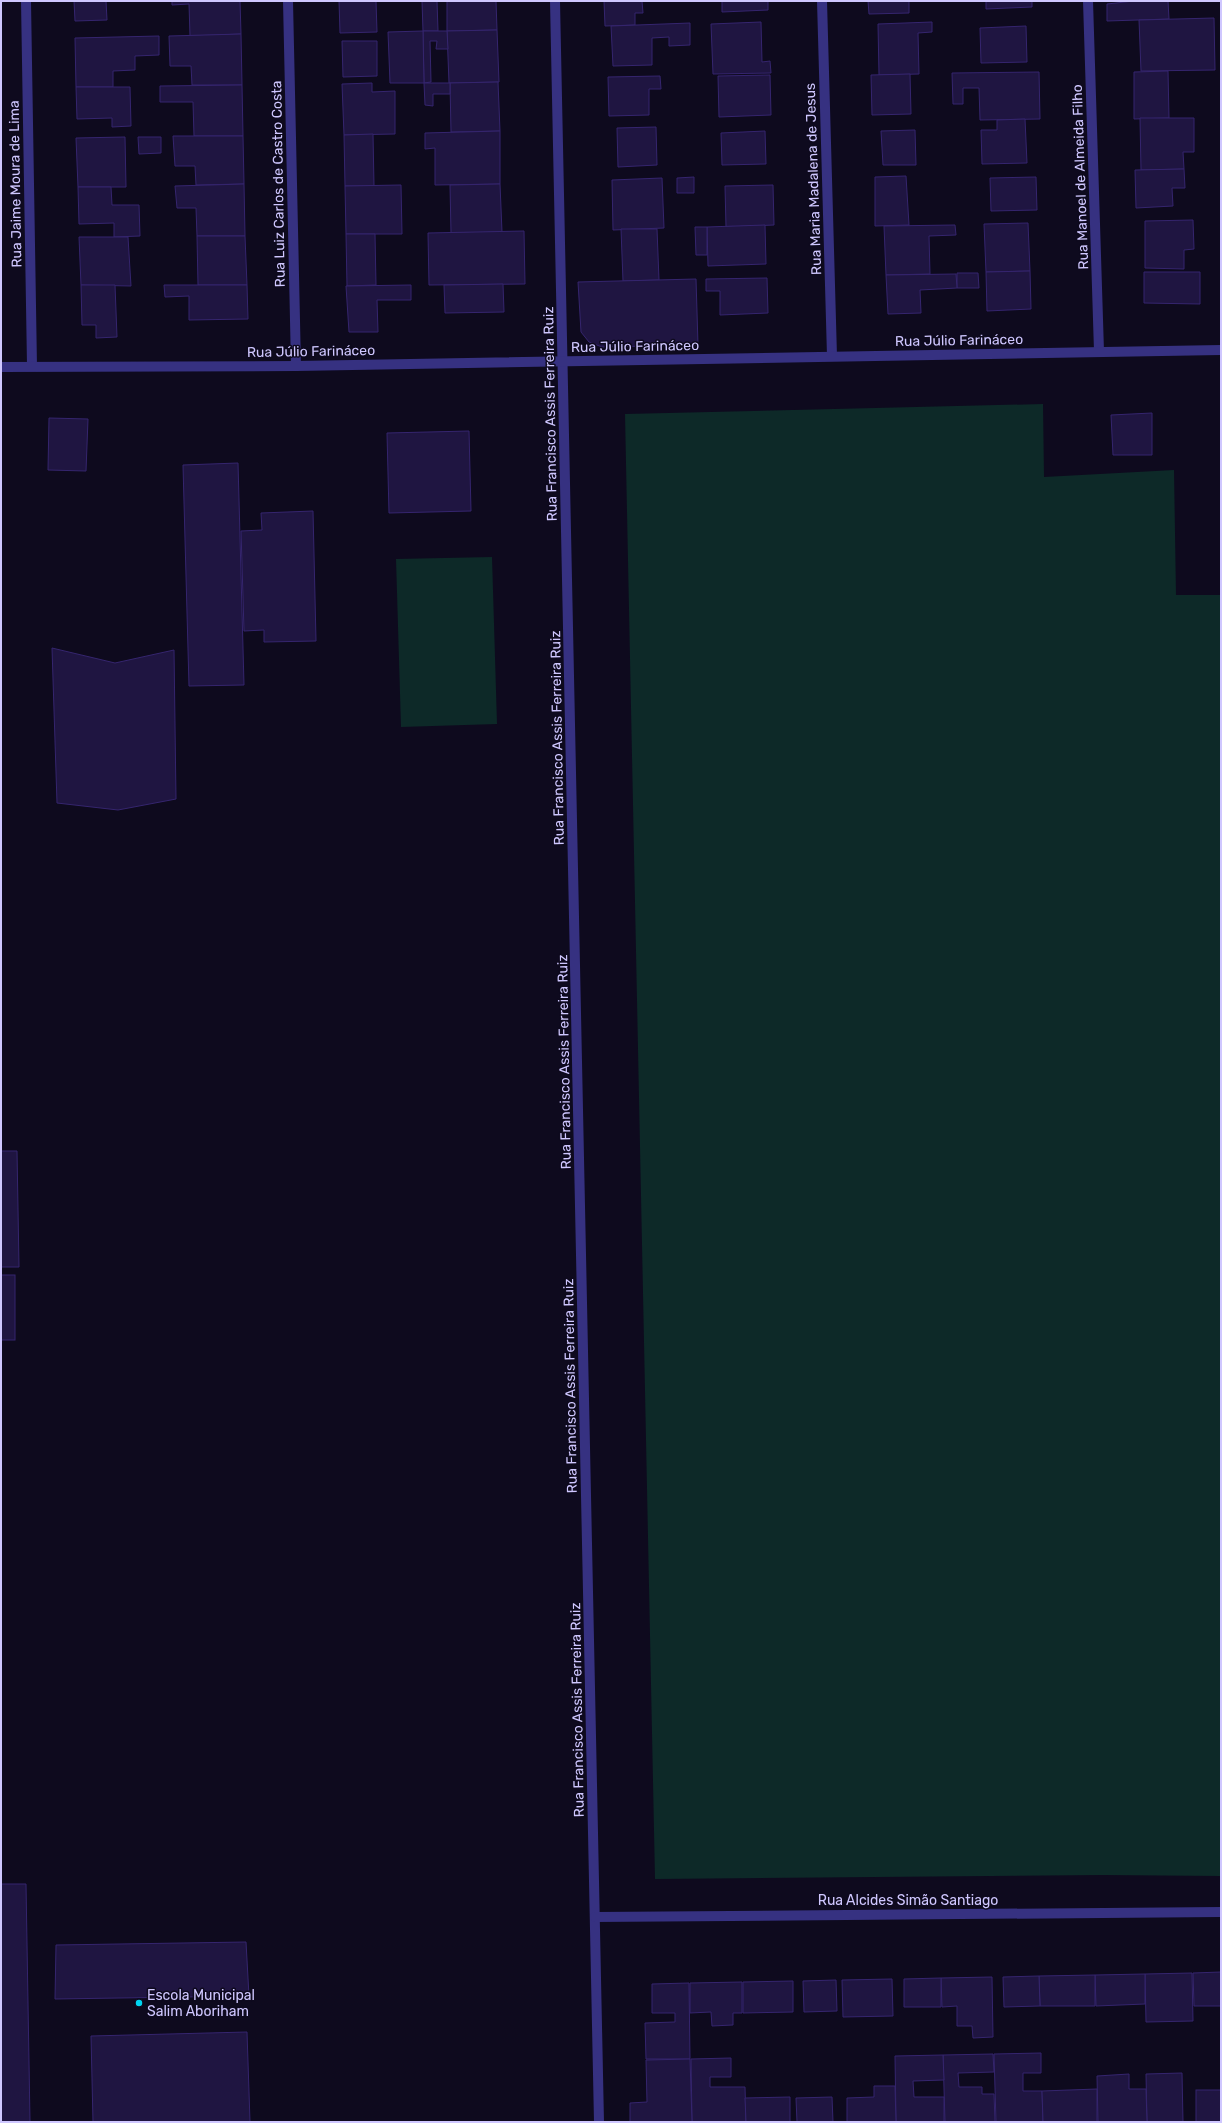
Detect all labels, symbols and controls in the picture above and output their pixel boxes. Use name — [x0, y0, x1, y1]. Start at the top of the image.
street label: Rua Luiz Carlos de Castro Costa — [268, 80, 289, 288]
street label: Rua Maria Madalena de Jesus — [802, 83, 825, 275]
street label: Rua Manoel de Almeida Filho — [1069, 84, 1092, 270]
street label: Rua Jaime Moura de Lima — [6, 100, 25, 268]
street label: Rua Francisco Assis Ferreira Ruiz — [540, 306, 561, 522]
street label: Rua Júlio Farináceo — [895, 331, 1023, 350]
street label: Rua Júlio Farináceo — [571, 337, 699, 356]
street label: Rua Júlio Farináceo — [247, 342, 375, 361]
street label: Rua Francisco Assis Ferreira Ruiz — [547, 630, 568, 846]
street label: Rua Francisco Assis Ferreira Ruiz — [554, 954, 575, 1170]
street label: Rua Francisco Assis Ferreira Ruiz — [560, 1278, 581, 1494]
street label: Rua Francisco Assis Ferreira Ruiz — [567, 1602, 588, 1818]
street label: Rua Alcides Simão Santiago — [818, 1892, 998, 1909]
place label: Escola Municipal Salim Aboriham — [147, 1987, 255, 2020]
marker: Escola Municipal Salim Aboriham — [134, 1998, 144, 2008]

